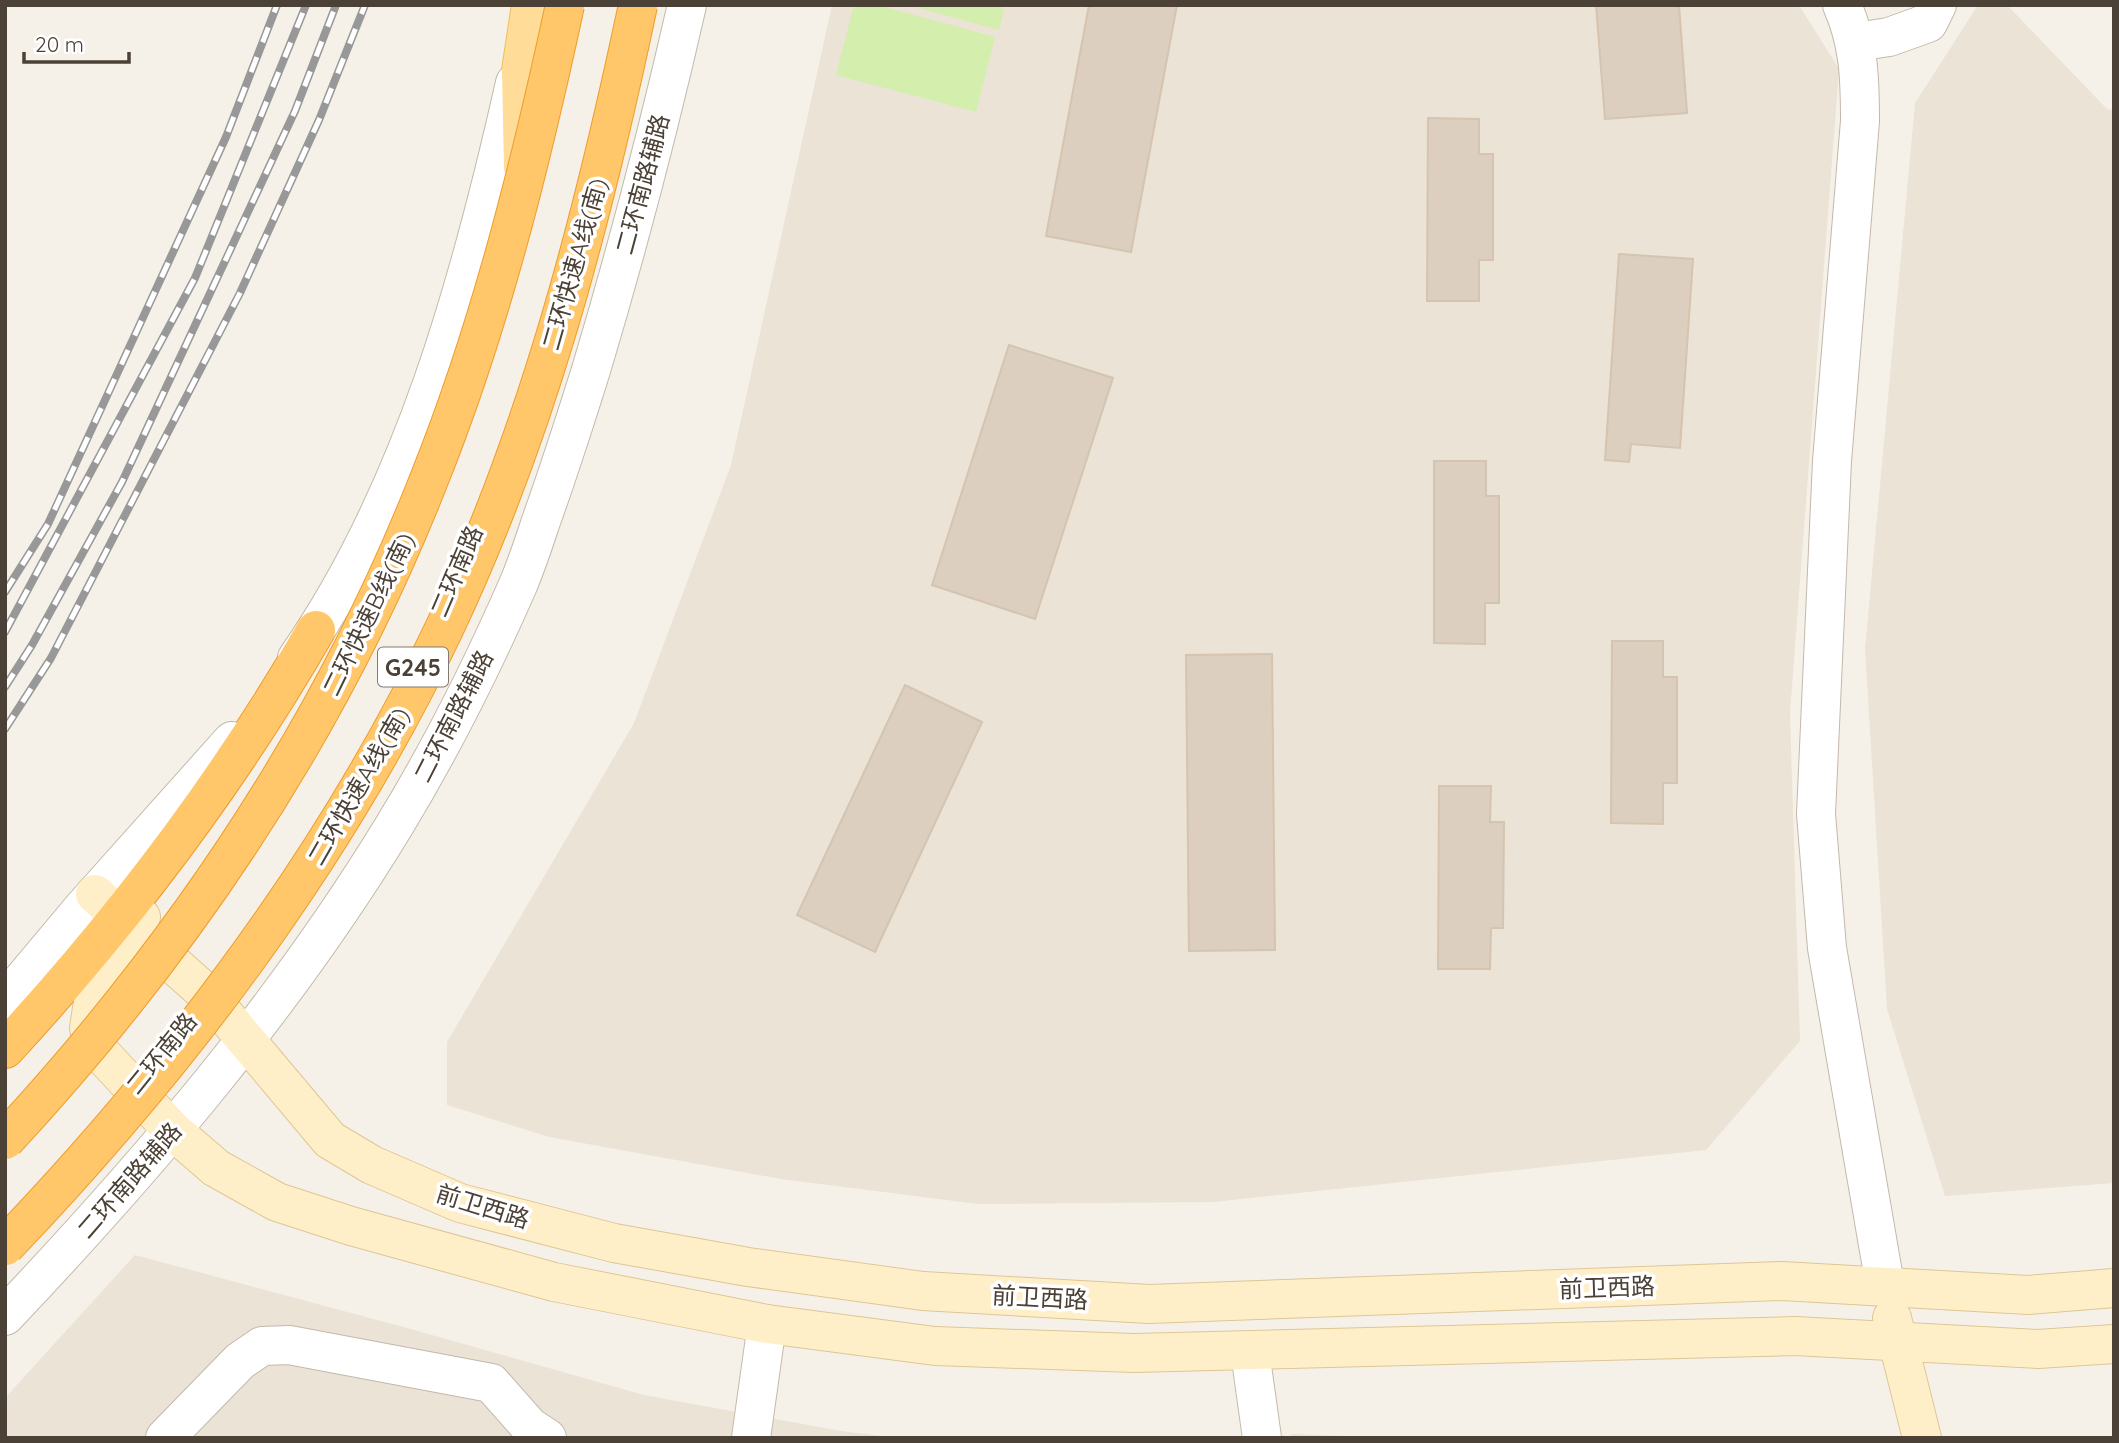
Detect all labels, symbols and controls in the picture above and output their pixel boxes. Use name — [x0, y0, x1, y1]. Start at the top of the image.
scale bar — [24, 21, 130, 65]
text: 20 m — [35, 31, 84, 57]
street label: 二环南路辅路 — [609, 111, 675, 257]
street label: 二环快速A线(南) — [535, 175, 613, 353]
street label: 二环南路 — [423, 521, 489, 621]
street label: 二环快速B线(南) — [316, 528, 420, 700]
street label: 二环南路辅路 — [407, 645, 499, 787]
road number: G245 — [378, 648, 448, 687]
street label: 二环快速A线(南) — [301, 702, 415, 870]
street label: 二环南路 — [119, 1006, 203, 1100]
street label: 二环南路辅路 — [70, 1116, 188, 1244]
street label: 前卫西路 — [433, 1178, 533, 1234]
street label: 前卫西路 — [1559, 1270, 1655, 1304]
street label: 前卫西路 — [991, 1280, 1089, 1314]

